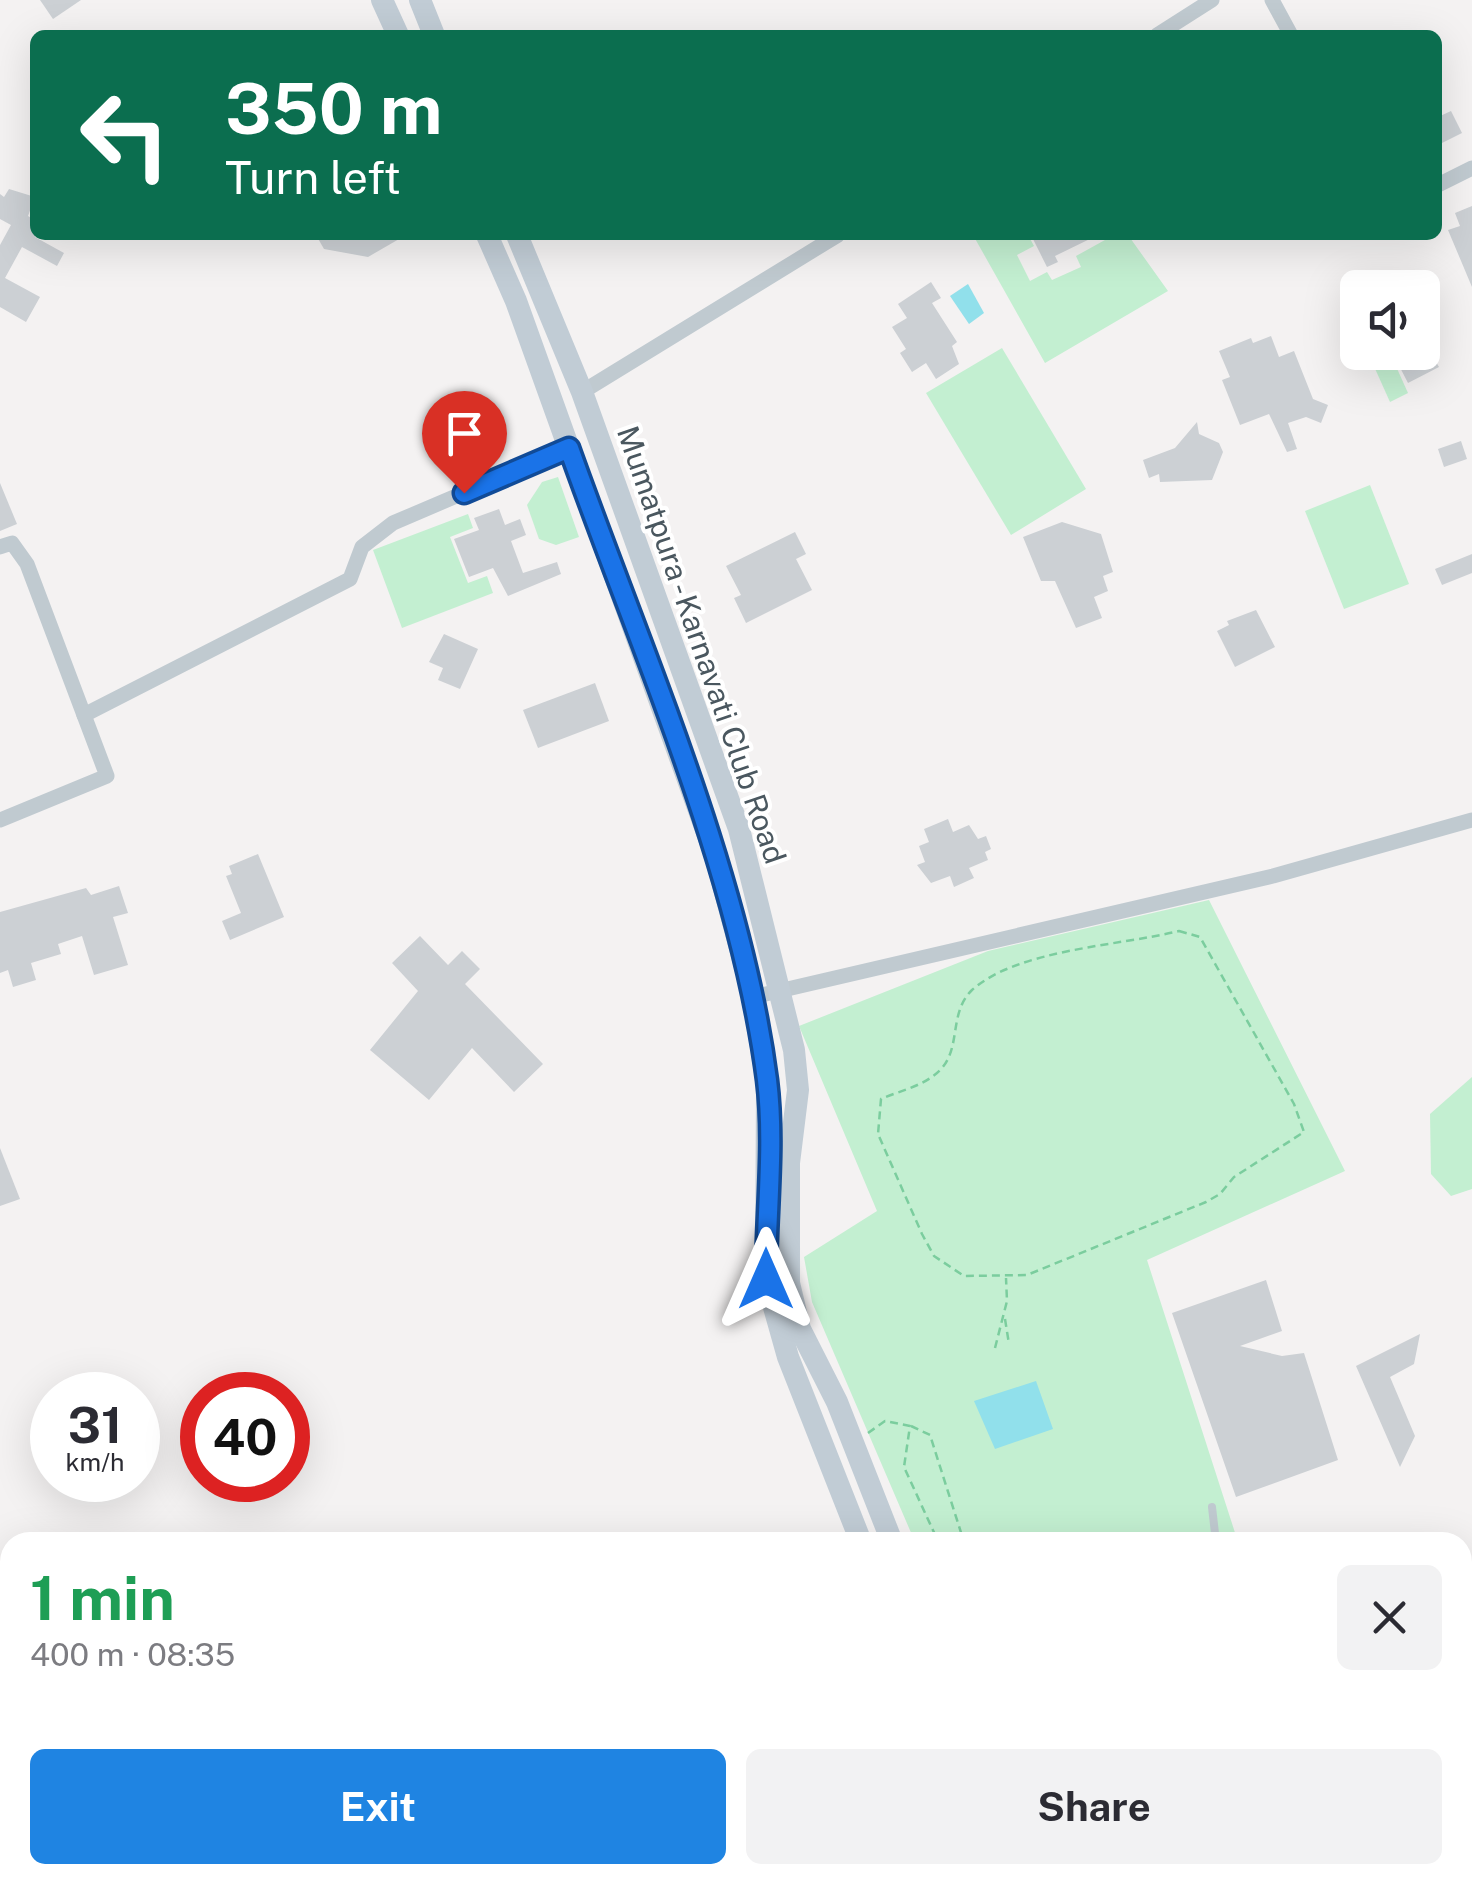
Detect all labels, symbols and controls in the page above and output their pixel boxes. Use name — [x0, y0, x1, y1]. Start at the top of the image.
text: 350 m — [225, 67, 442, 150]
icon: left — [60, 70, 190, 200]
text: Turn left — [225, 151, 401, 204]
map controls — [1340, 270, 1440, 370]
button: sound — [1340, 270, 1440, 370]
pin — [422, 391, 507, 494]
icon: arrive — [437, 406, 492, 461]
street label: Mumatpura - Karnavati Club Road — [610, 421, 794, 868]
position arrow — [714, 1227, 818, 1331]
speed limit sign: 40 — [180, 1372, 310, 1502]
text: 31 — [68, 1395, 122, 1454]
text: km/h — [66, 1447, 124, 1477]
text: 1 min — [30, 1563, 175, 1634]
button: close — [1337, 1565, 1442, 1670]
text: 400 m · 08:35 — [30, 1636, 235, 1673]
button: Exit — [30, 1749, 726, 1864]
button: Share — [746, 1749, 1442, 1864]

